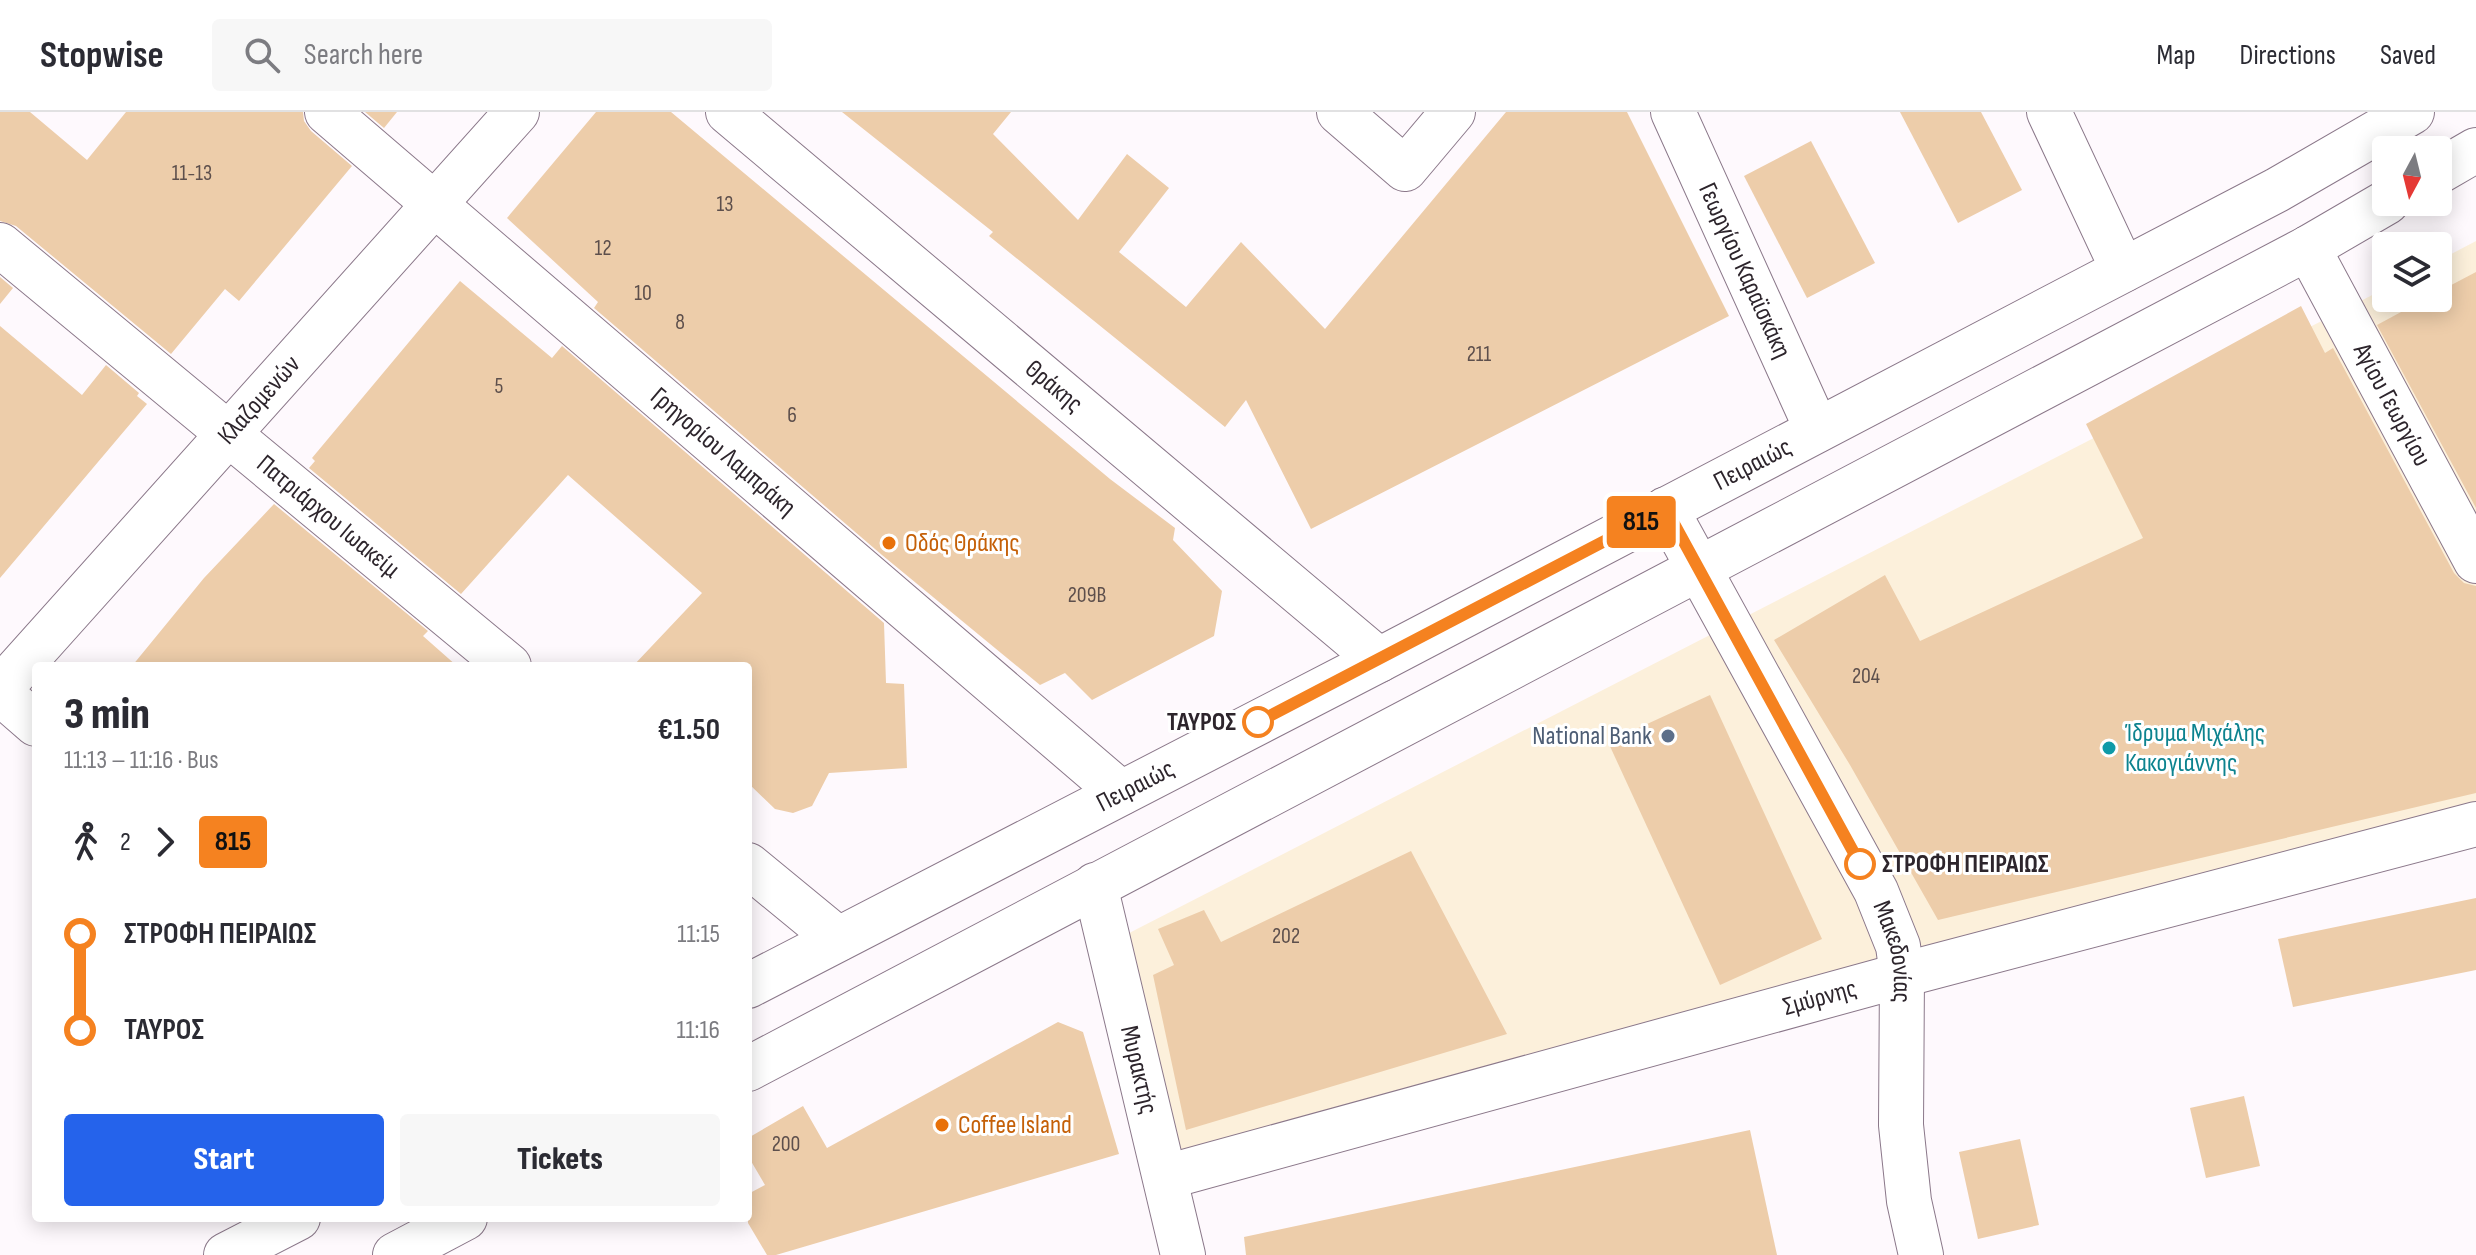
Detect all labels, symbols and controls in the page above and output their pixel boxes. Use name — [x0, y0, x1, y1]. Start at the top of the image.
search box — [212, 19, 772, 91]
text: Stopwise — [40, 33, 164, 78]
icon: search — [240, 33, 284, 77]
text: Search here — [304, 37, 423, 73]
text: Map — [2157, 39, 2196, 72]
text: Directions — [2240, 39, 2336, 72]
text: Saved — [2380, 39, 2436, 72]
north arrow — [2372, 136, 2452, 216]
map controls — [2372, 136, 2452, 312]
house number: 11-13 — [172, 160, 212, 187]
street label: Γεωργίου Καραϊσκάκη — [1692, 178, 1798, 363]
house number: 13 — [717, 191, 733, 218]
button: layers — [2372, 232, 2452, 312]
house number: 12 — [594, 235, 612, 262]
house number: 10 — [634, 280, 652, 307]
house number: 8 — [675, 309, 685, 336]
street label: Αγίου Γεωργίου — [2346, 337, 2438, 472]
house number: 211 — [1467, 341, 1492, 368]
street label: Κλαζομενών — [211, 349, 307, 451]
street label: Θράκης — [1019, 353, 1089, 419]
house number: 5 — [495, 373, 504, 400]
street label: Γρηγορίου Λαμπράκη — [644, 381, 802, 523]
house number: 6 — [787, 402, 797, 429]
street label: Πειραιώς — [1708, 431, 1797, 497]
street label: Πατριάρχου Ιωακείμ — [251, 448, 406, 585]
line badge: 815 — [1595, 496, 1687, 548]
text: 815 — [1623, 505, 1659, 538]
place label: Οδός Θράκης — [905, 528, 1020, 559]
marker: Οδός Θράκης — [880, 534, 898, 552]
house number: 209Β — [1068, 582, 1106, 609]
house number: 204 — [1852, 663, 1880, 690]
text: 3 min — [64, 688, 150, 741]
place label: ΤΑΥΡΟΣ — [1167, 707, 1236, 738]
marker: ΤΑΥΡΟΣ — [1243, 707, 1273, 737]
text: €1.50 — [658, 712, 720, 748]
place label: Ίδρυμα Μιχάλης Κακογιάννης — [2124, 718, 2265, 779]
place label: National Bank — [1532, 721, 1652, 752]
marker: National Bank — [1659, 727, 1677, 745]
marker: Ίδρυμα Μιχάλης Κακογιάννης — [2100, 739, 2118, 757]
text: 11:13 – 11:16 · Bus — [64, 745, 219, 776]
street label: Πειραιώς — [1091, 753, 1180, 819]
icon: walk — [64, 820, 108, 864]
icon: forward — [143, 820, 187, 864]
text: 815 — [215, 825, 251, 858]
text: 2 — [120, 827, 131, 858]
marker: ΣΤΡΟΦΗ ΠΕΙΡΑΙΩΣ — [1845, 849, 1875, 879]
place label: ΣΤΡΟΦΗ ΠΕΙΡΑΙΩΣ — [1882, 849, 2049, 880]
street label: Μακεδονίας — [1866, 896, 1917, 1003]
text: ΣΤΡΟΦΗ ΠΕΙΡΑΙΩΣ — [124, 916, 316, 952]
text: 11:15 — [677, 919, 720, 950]
house number: 202 — [1272, 923, 1300, 950]
street label: Σμύρνης — [1780, 973, 1860, 1022]
text: ΤΑΥΡΟΣ — [124, 1012, 204, 1048]
text: 11:16 — [676, 1015, 720, 1046]
street label: Μυρακτής — [1113, 1023, 1164, 1117]
place label: Coffee Island — [958, 1110, 1072, 1141]
button: Start — [64, 1114, 384, 1206]
button: Tickets — [400, 1114, 720, 1206]
marker: Coffee Island — [933, 1116, 951, 1134]
house number: 200 — [772, 1131, 800, 1158]

